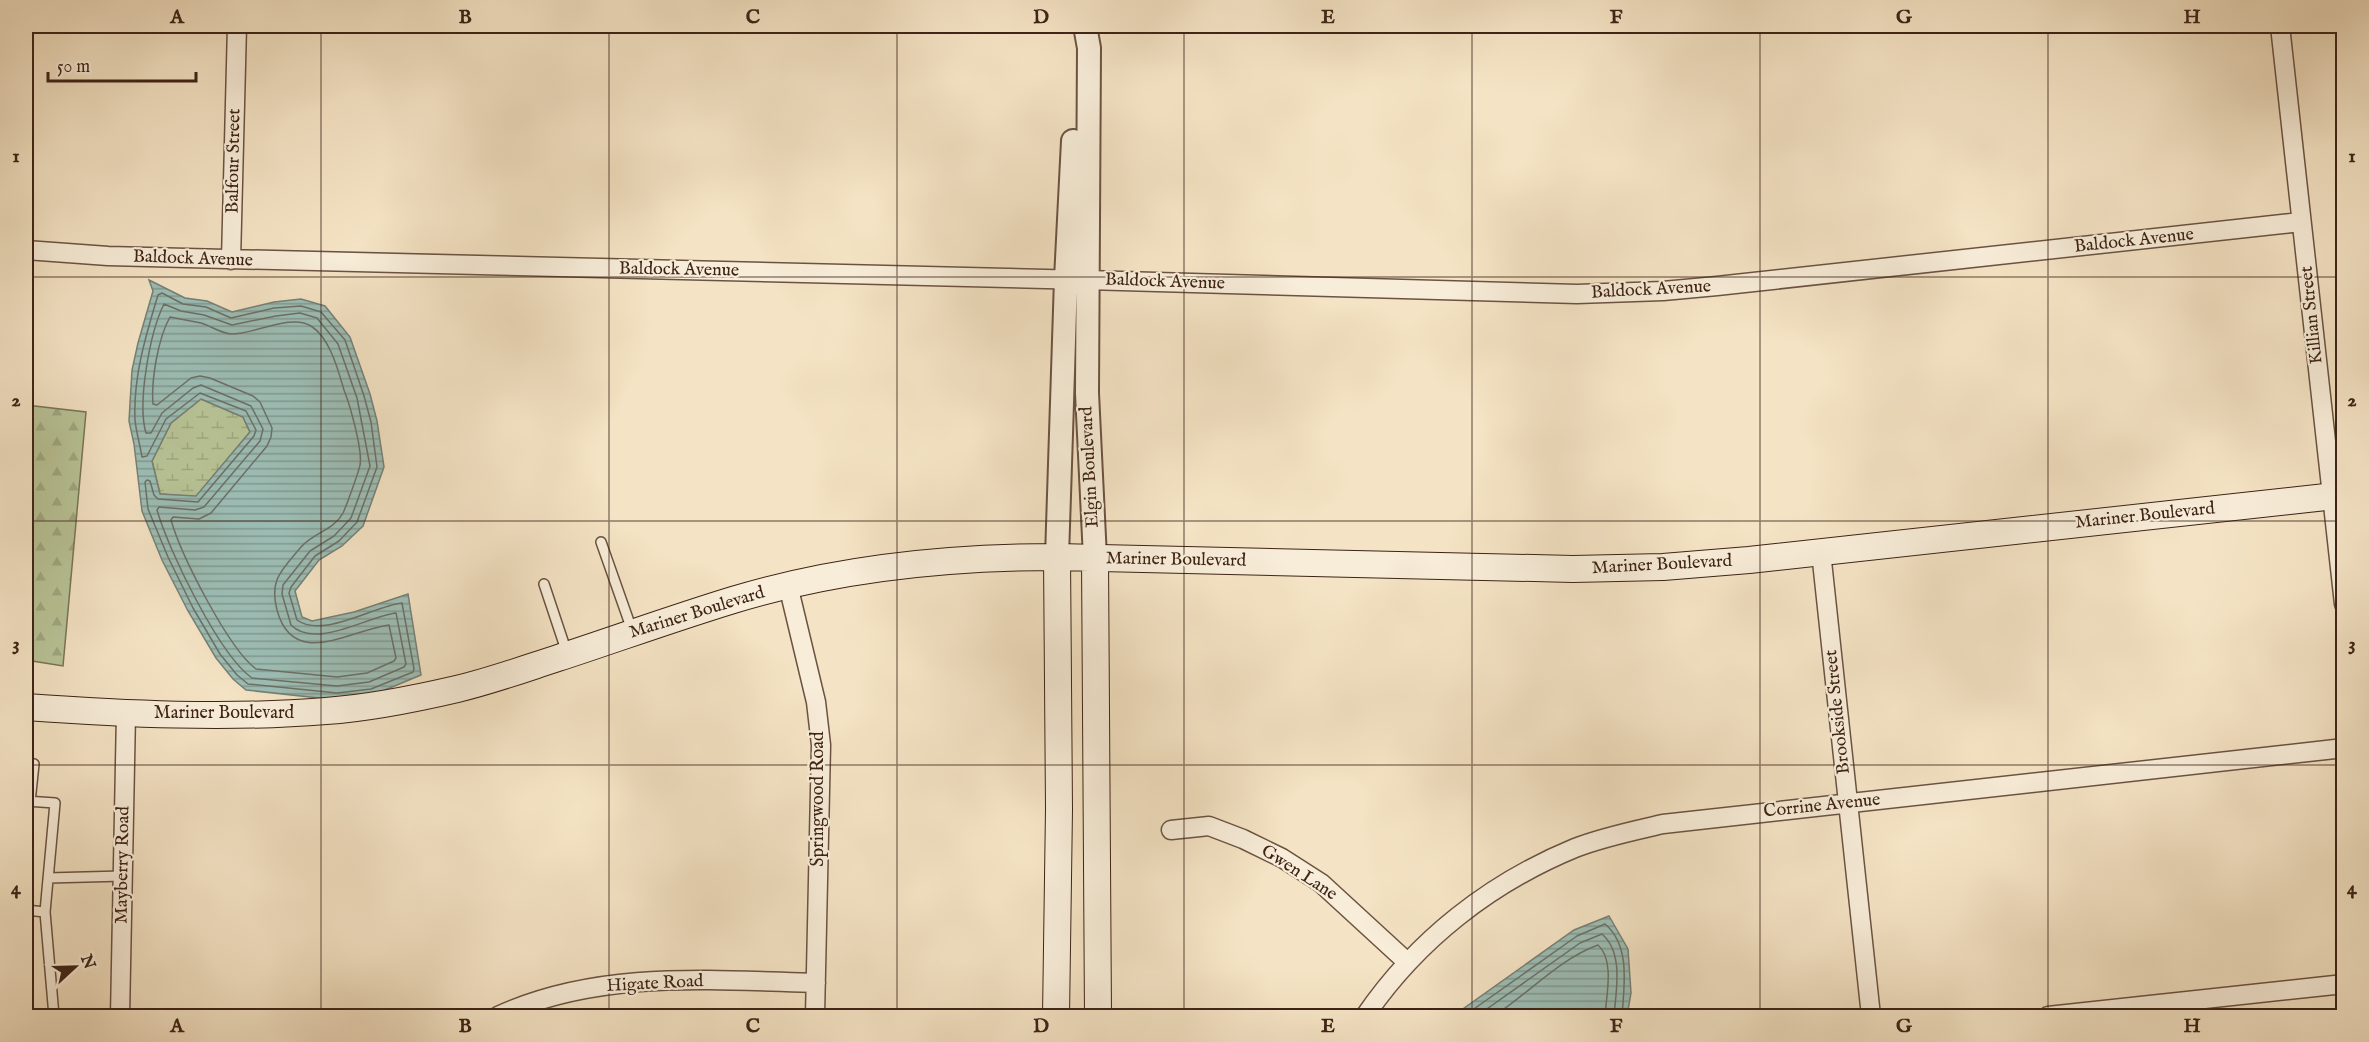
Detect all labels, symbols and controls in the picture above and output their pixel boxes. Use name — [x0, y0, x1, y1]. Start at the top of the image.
text: A — [169, 5, 185, 30]
text: B — [458, 5, 472, 30]
text: C — [746, 5, 760, 30]
text: D — [1033, 5, 1049, 30]
text: E — [1321, 5, 1335, 30]
text: F — [1610, 5, 1623, 30]
text: G — [1896, 5, 1913, 30]
text: H — [2183, 5, 2201, 30]
scale bar — [48, 45, 196, 83]
text: 50 m — [57, 56, 90, 79]
street label: Balfour Street — [222, 108, 246, 214]
text: 1 — [12, 144, 20, 169]
text: 1 — [2348, 144, 2356, 169]
street label: Baldock Avenue — [2073, 223, 2195, 259]
street label: Baldock Avenue — [133, 245, 253, 273]
street label: Baldock Avenue — [619, 257, 739, 283]
street label: Killian Street — [2295, 265, 2329, 365]
street label: Baldock Avenue — [1105, 268, 1225, 296]
street label: Baldock Avenue — [1590, 275, 1712, 305]
text: 2 — [11, 388, 21, 413]
text: 2 — [2347, 388, 2357, 413]
street label: Elgin Boulevard — [1075, 405, 1105, 528]
street label: Mariner Boulevard — [2074, 497, 2216, 535]
street label: Mariner Boulevard — [1106, 547, 1247, 573]
street label: Mariner Boulevard — [1591, 550, 1733, 580]
street label: Mariner Boulevard — [626, 581, 768, 645]
text: 3 — [12, 632, 20, 657]
text: 3 — [2348, 632, 2356, 657]
street label: Brookside Street — [1820, 649, 1856, 775]
street label: Mariner Boulevard — [154, 702, 295, 725]
street label: Springwood Road — [807, 731, 830, 867]
street label: Corrine Avenue — [1762, 788, 1882, 824]
street label: Mayberry Road — [110, 805, 136, 924]
street label: Gwen Lane — [1257, 840, 1341, 906]
text: 4 — [11, 876, 22, 901]
text: 4 — [2347, 876, 2358, 901]
north arrow — [45, 937, 105, 997]
text: N — [75, 951, 99, 972]
street label: Higate Road — [606, 970, 704, 998]
text: A — [169, 1014, 185, 1039]
text: B — [458, 1014, 472, 1039]
text: C — [746, 1014, 760, 1039]
text: D — [1033, 1014, 1049, 1039]
text: E — [1321, 1014, 1335, 1039]
text: F — [1610, 1014, 1623, 1039]
text: G — [1896, 1014, 1913, 1039]
text: H — [2183, 1014, 2201, 1039]

